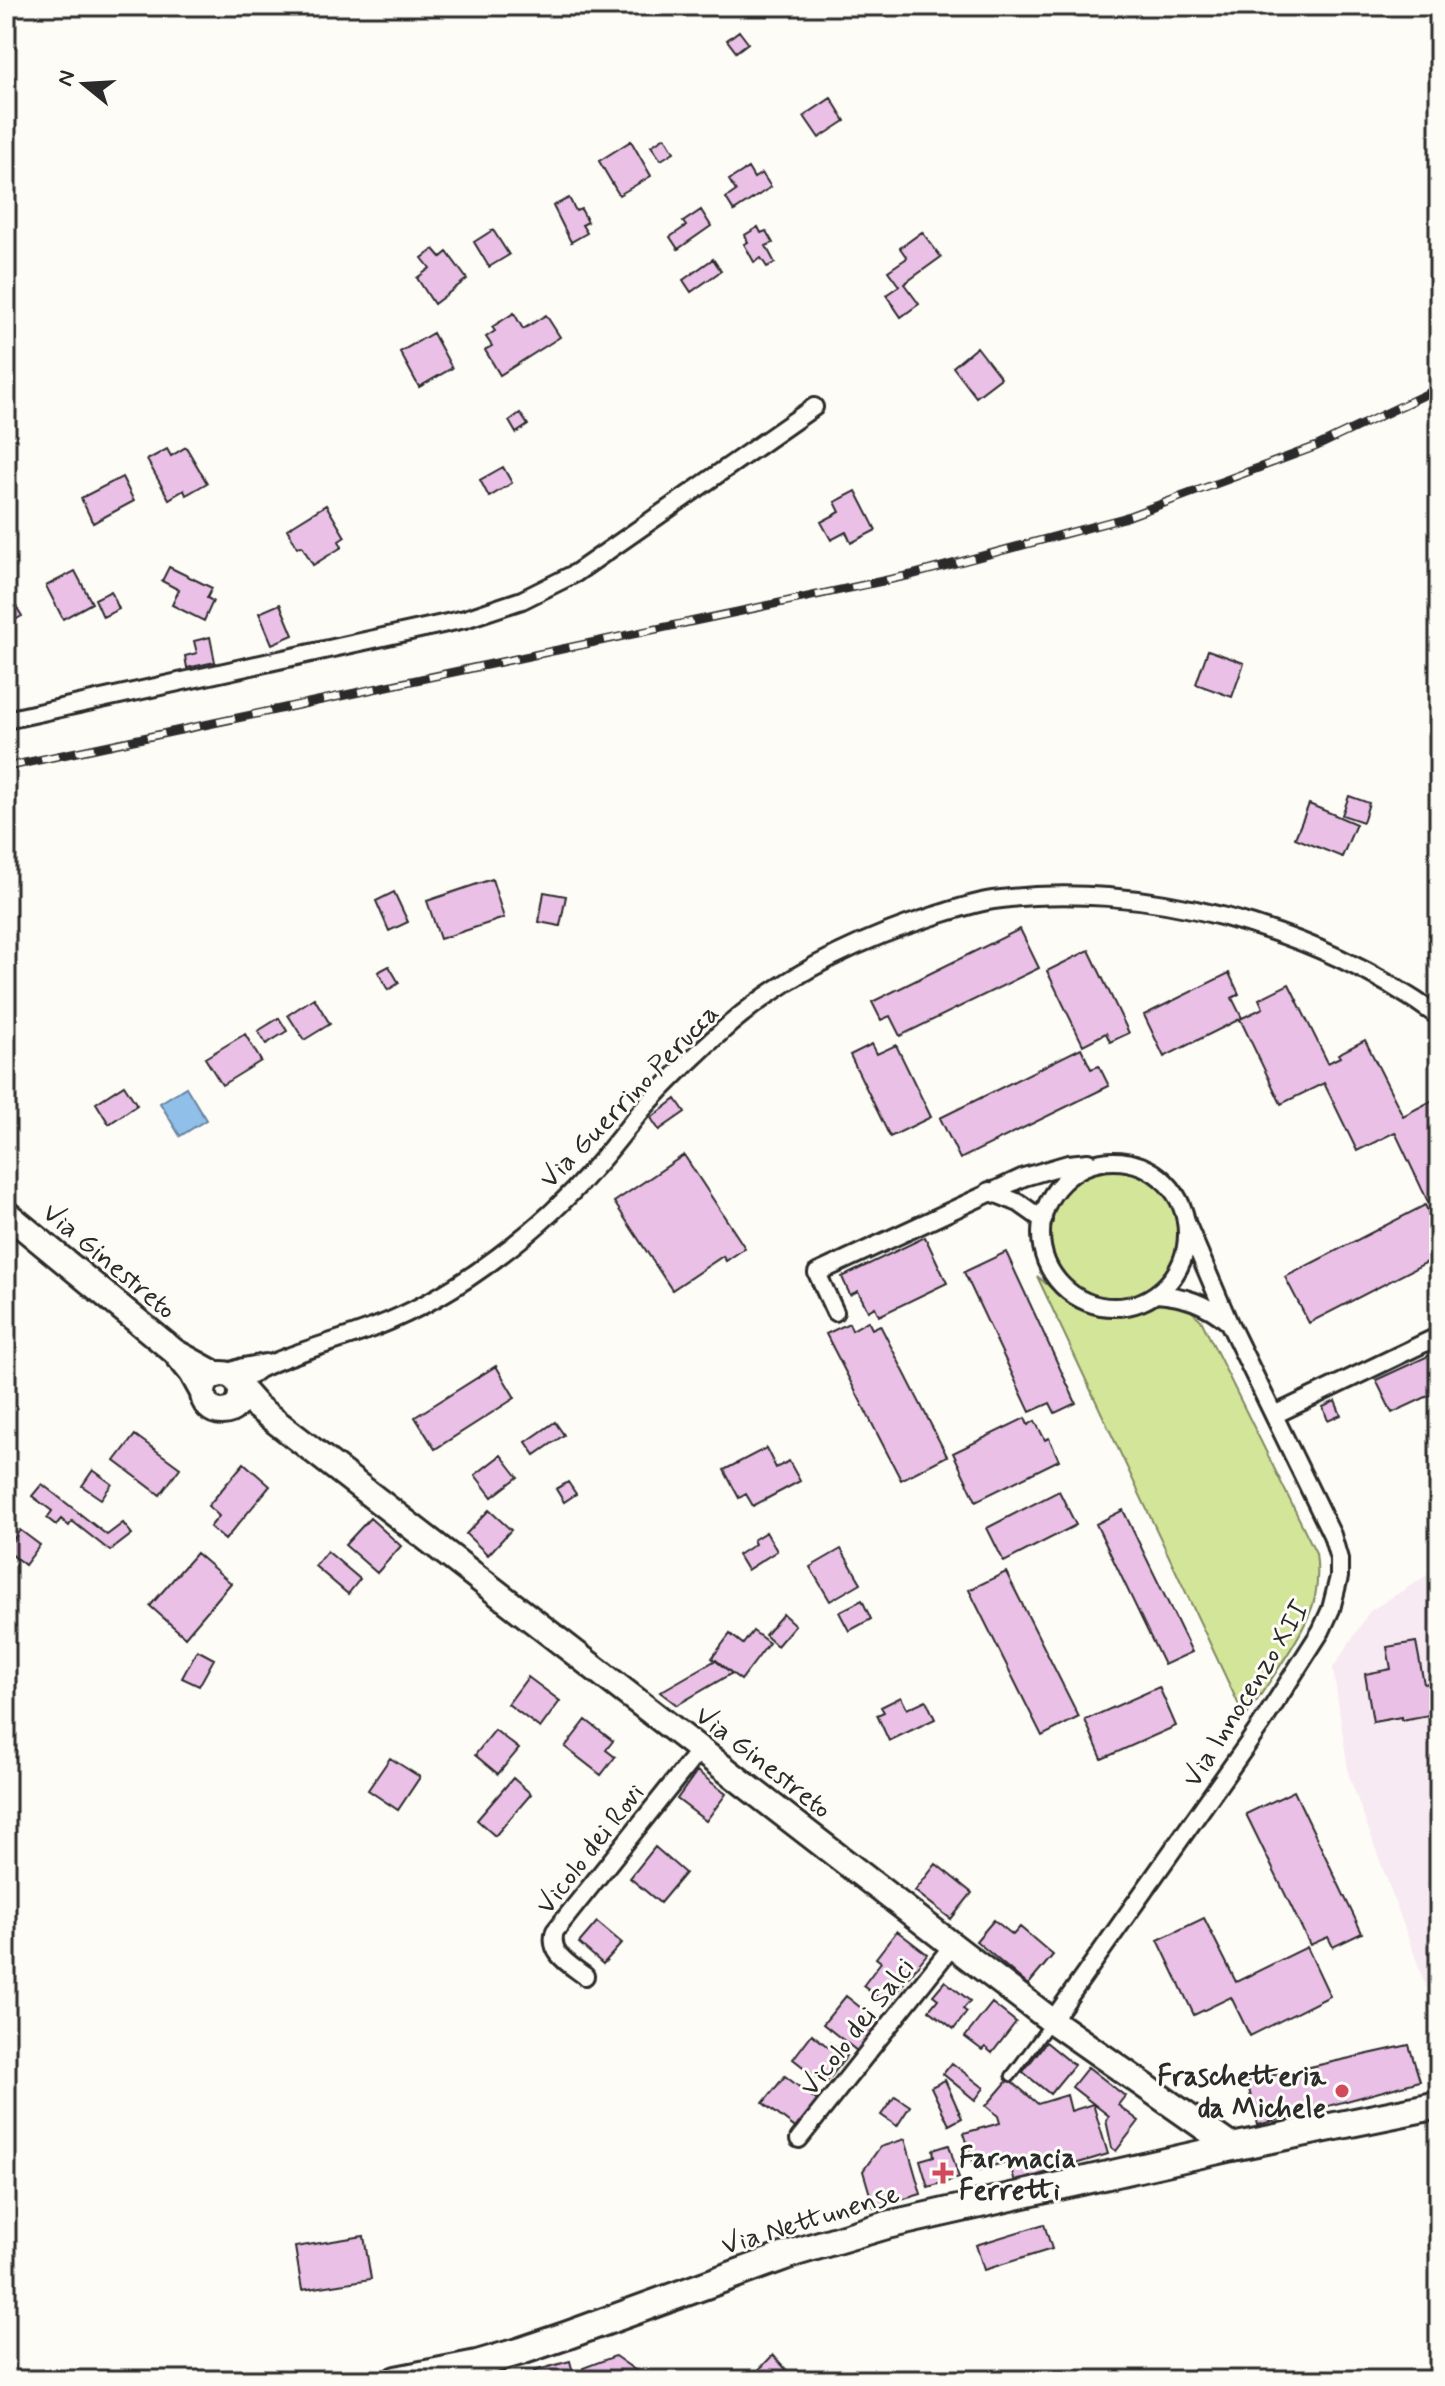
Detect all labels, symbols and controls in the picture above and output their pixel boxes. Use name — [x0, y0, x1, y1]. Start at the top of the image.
north arrow — [44, 44, 124, 124]
text: N — [51, 67, 82, 90]
street label: Via Guerrino Perucca — [532, 996, 728, 1197]
street label: Via Ginestreto — [34, 1195, 183, 1329]
street label: Via Innocenzo XII — [1175, 1594, 1319, 1795]
street label: Via Ginestreto — [686, 1698, 839, 1828]
street label: Vicolo dei Rovi — [528, 1776, 654, 1923]
street label: Vicolo dei Salci — [792, 1950, 924, 2105]
place label: Fraschetteria da Michele — [1157, 2059, 1327, 2128]
marker: Fraschetteria da Michele — [1333, 2082, 1351, 2100]
place label: Farmacia Ferretti — [959, 2141, 1076, 2210]
marker: Farmacia Ferretti — [934, 2164, 952, 2182]
street label: Via Nettunense — [717, 2176, 904, 2265]

